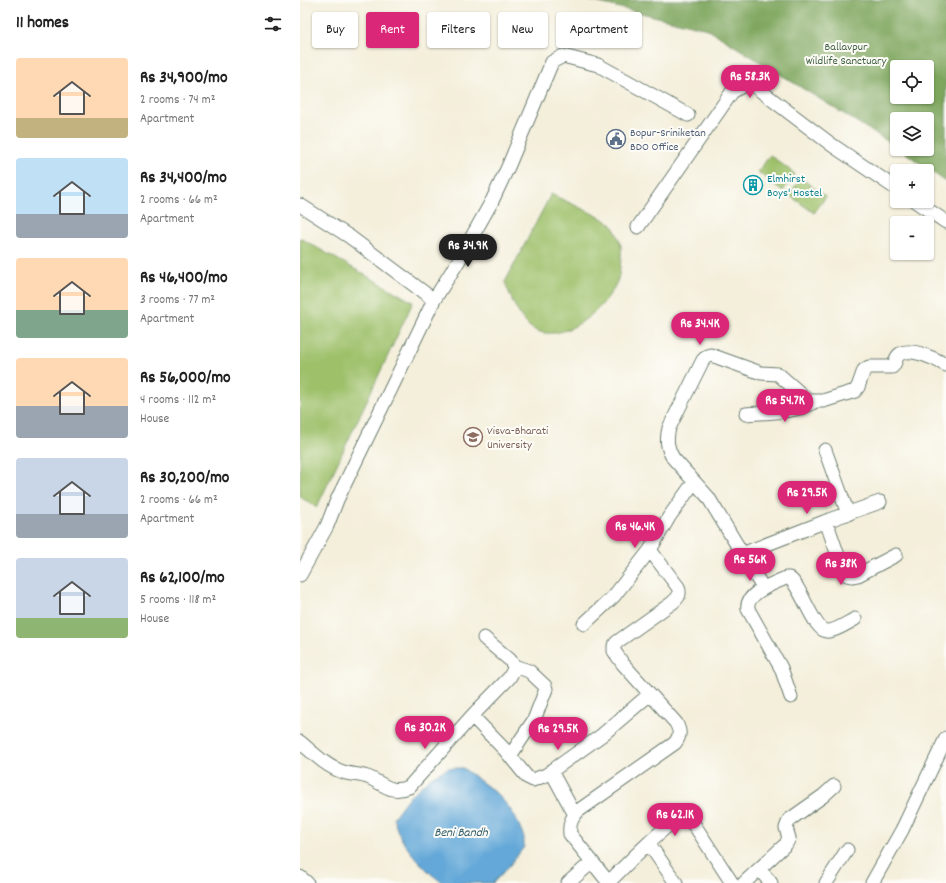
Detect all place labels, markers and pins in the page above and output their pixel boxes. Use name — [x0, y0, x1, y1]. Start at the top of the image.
pin: Rs 58.3K — [709, 65, 791, 99]
place label: Bopur-Sriniketan BDO Office — [630, 125, 706, 156]
public building icon: Bopur-Sriniketan BDO Office — [605, 128, 627, 150]
place label: Elmhirst Boys' Hostel — [767, 171, 822, 202]
building icon: Elmhirst Boys' Hostel — [742, 174, 764, 196]
pin: Rs 34.9K — [427, 234, 509, 268]
pin: Rs 34.4K — [659, 312, 741, 346]
pin: Rs 54.7K — [744, 389, 826, 423]
place label: Visva-Bharati University — [487, 423, 548, 454]
school or university icon: Visva-Bharati University — [462, 426, 484, 448]
pin: Rs 29.5K — [766, 481, 848, 515]
pin: Rs 46.4K — [594, 515, 676, 549]
pin: Rs 56K — [717, 548, 783, 582]
pin: Rs 38K — [808, 552, 874, 586]
pin: Rs 30.2K — [384, 716, 466, 750]
pin: Rs 29.5K — [517, 717, 599, 751]
pin: Rs 62.1K — [634, 803, 716, 837]

